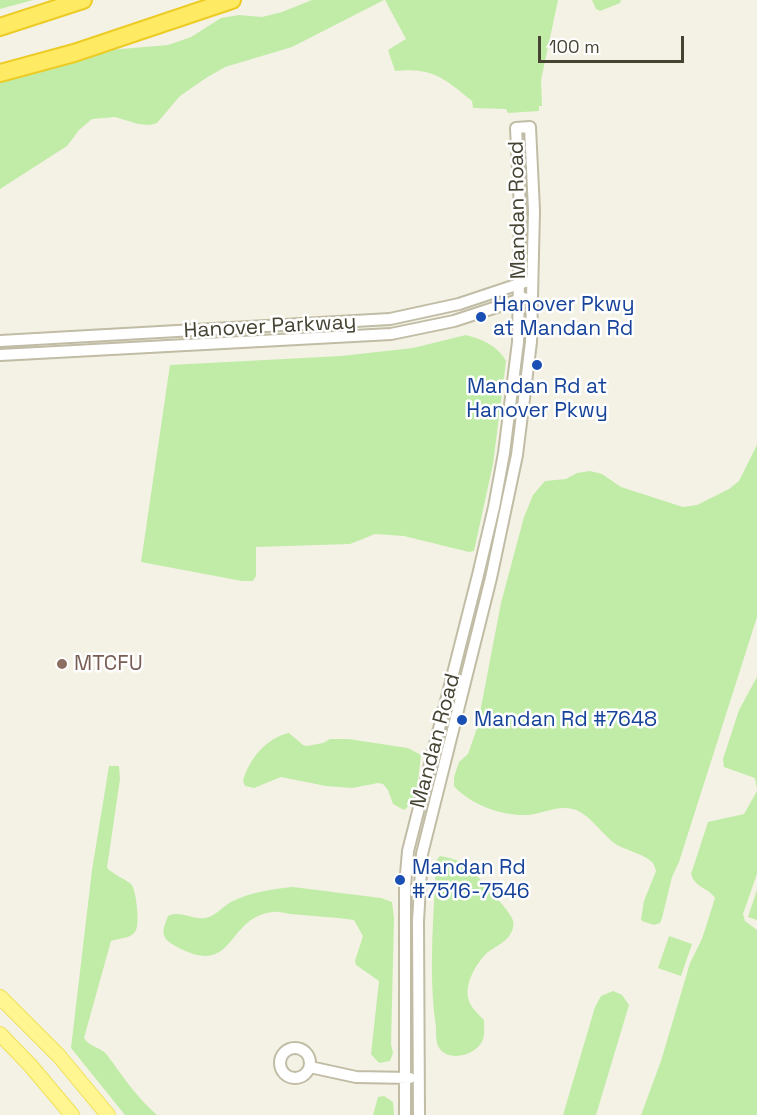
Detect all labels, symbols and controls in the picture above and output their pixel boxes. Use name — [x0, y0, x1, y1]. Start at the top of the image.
scale bar — [541, 24, 686, 62]
text: 100 m — [549, 35, 600, 58]
street label: Mandan Road — [504, 141, 532, 279]
place label: Hanover Pkwy at Mandan Rd — [493, 292, 635, 342]
street label: Hanover Parkway — [183, 310, 357, 344]
marker: Hanover Pkwy at Mandan Rd — [474, 310, 488, 324]
marker: Mandan Rd at Hanover Pkwy — [530, 358, 544, 372]
place label: Mandan Rd at Hanover Pkwy — [466, 374, 608, 424]
place label: MTCFU — [74, 651, 143, 677]
marker: MTCFU — [55, 657, 69, 671]
street label: Mandan Road — [406, 671, 466, 811]
place label: Mandan Rd #7648 — [474, 707, 657, 733]
marker: Mandan Rd #7648 — [455, 713, 469, 727]
place label: Mandan Rd #7516-7546 — [412, 855, 530, 905]
marker: Mandan Rd #7516-7546 — [393, 873, 407, 887]

